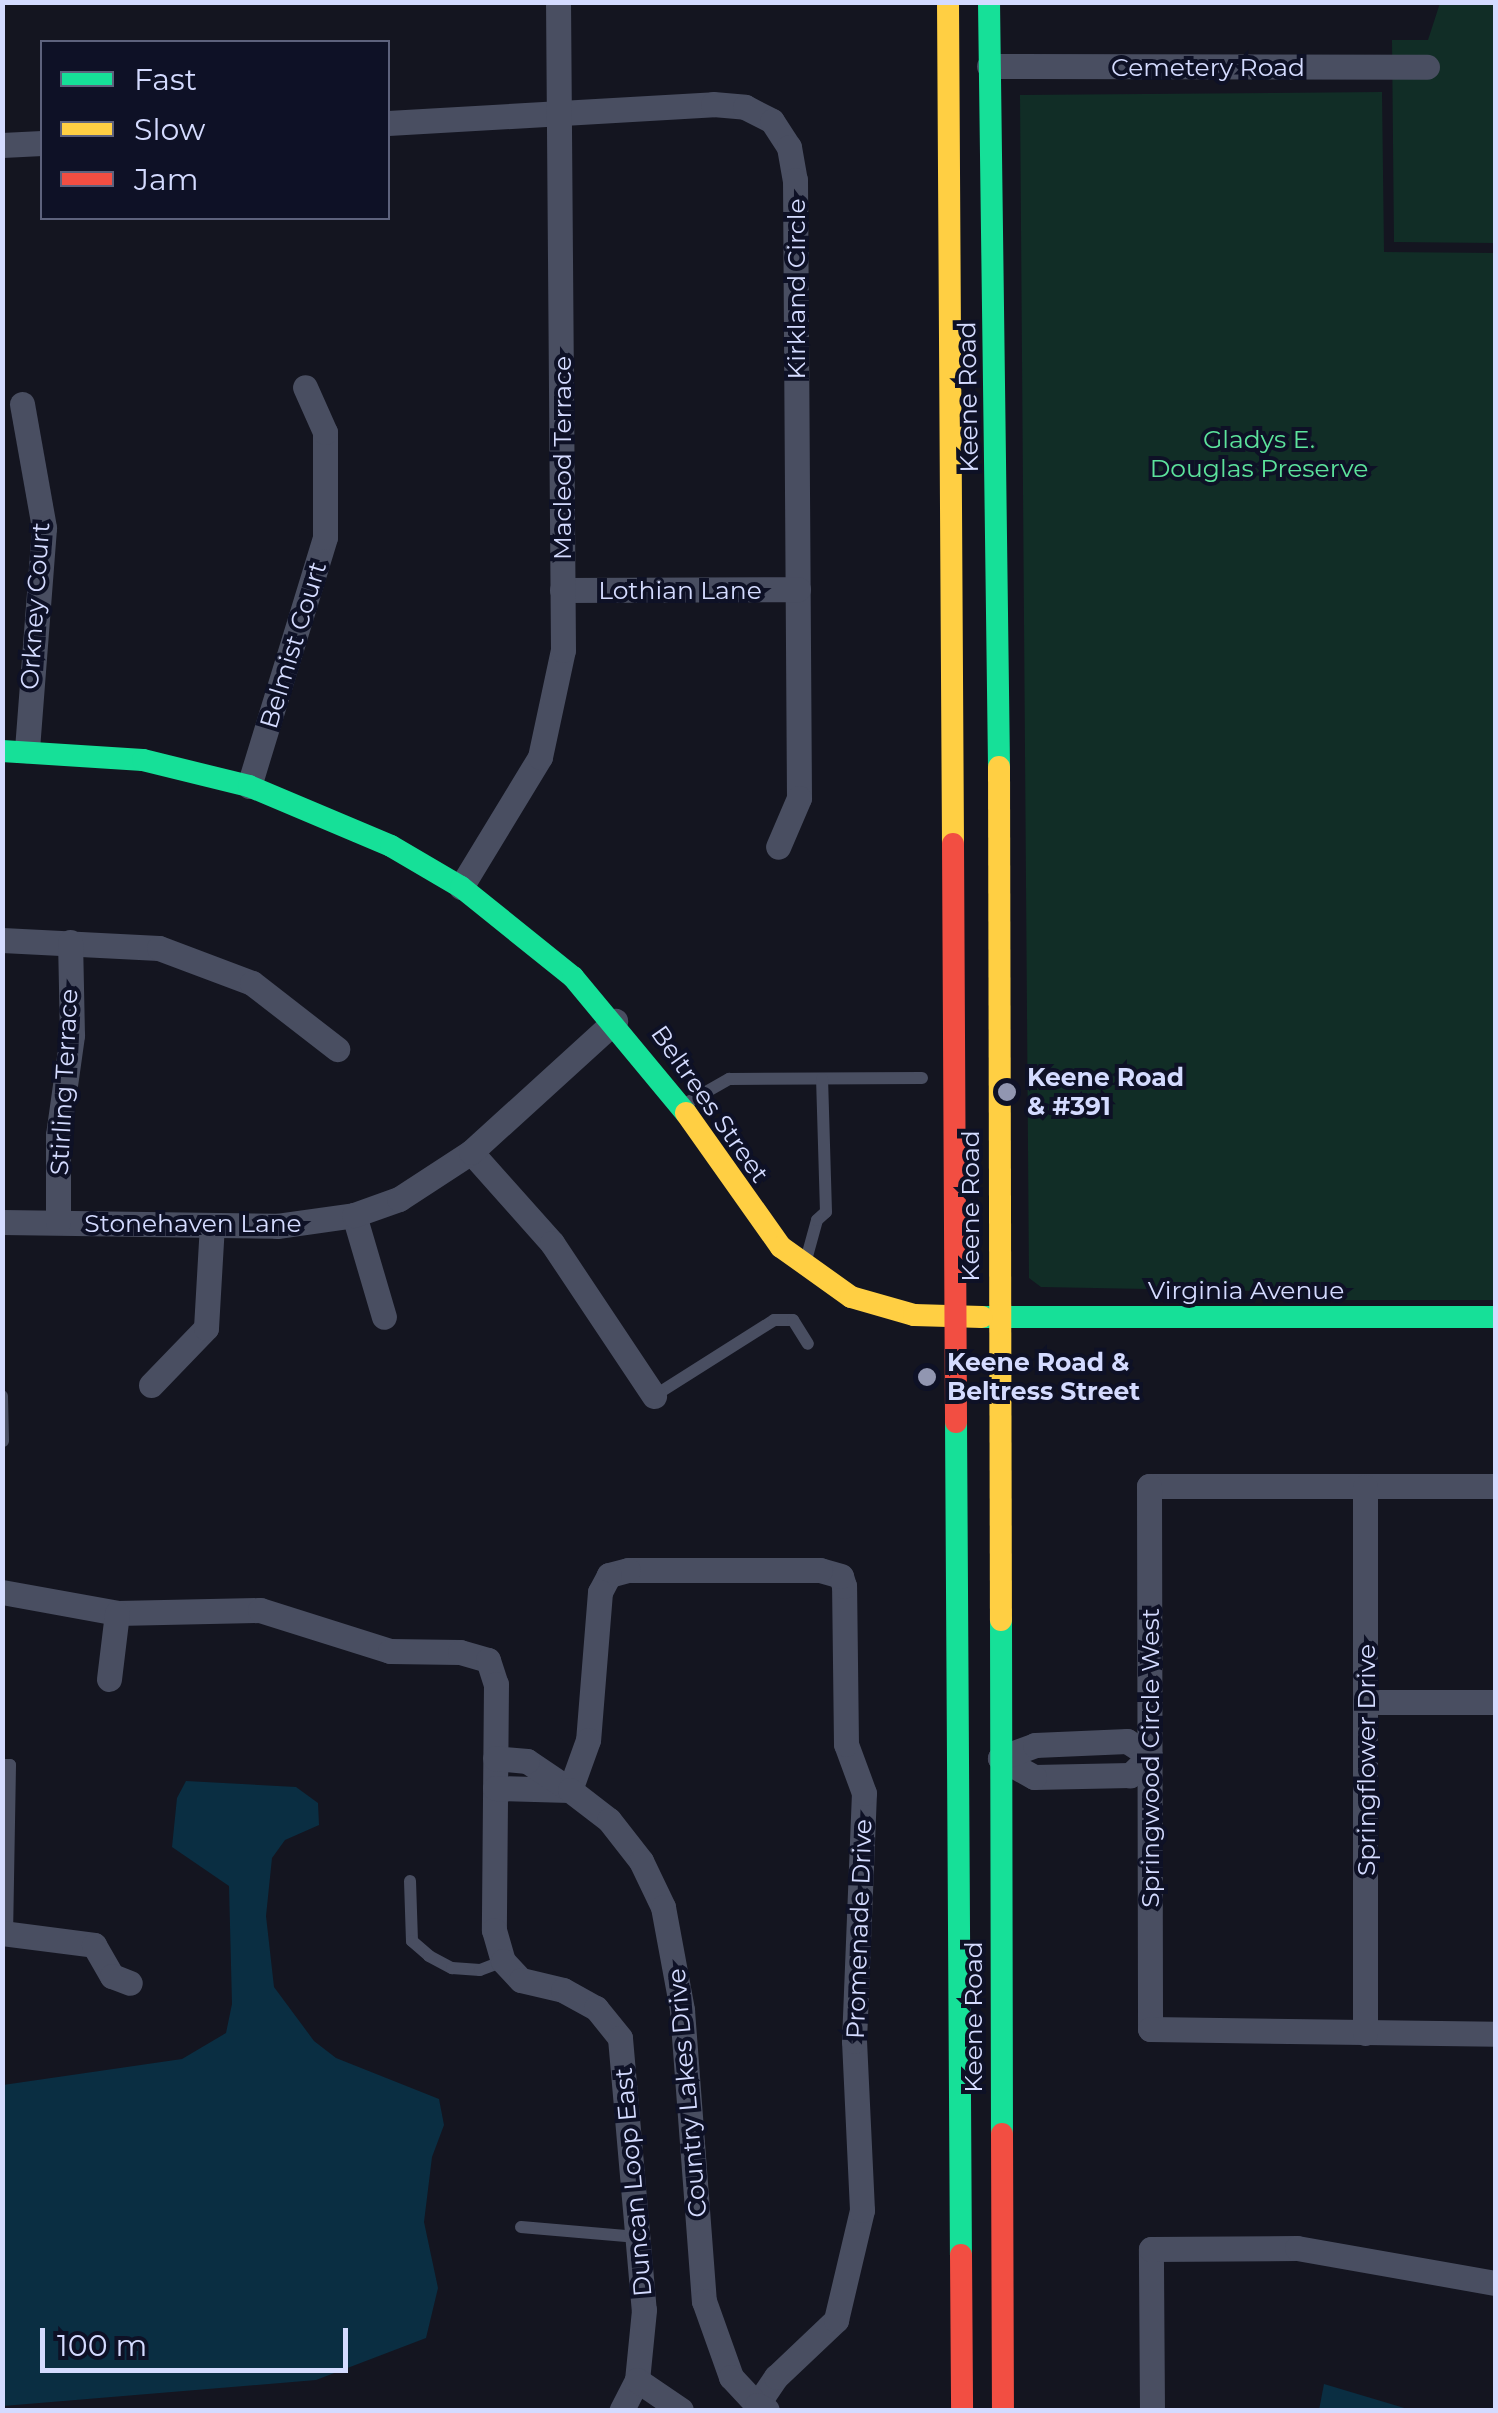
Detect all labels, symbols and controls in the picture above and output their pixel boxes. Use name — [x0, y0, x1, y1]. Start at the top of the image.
legend — [40, 40, 390, 220]
street label: Cemetery Road — [1111, 52, 1305, 82]
text: Fast — [134, 61, 197, 98]
text: Slow — [134, 111, 205, 148]
text: Jam — [134, 161, 199, 198]
street label: Kirkland Circle — [781, 198, 811, 380]
street label: Keene Road — [952, 321, 984, 473]
street label: Macleod Terrace — [547, 356, 577, 560]
park label: Gladys E. Douglas Preserve — [1150, 425, 1368, 484]
street label: Orkney Court — [14, 521, 56, 691]
street label: Belmist Court — [253, 558, 333, 732]
street label: Lothian Lane — [598, 575, 762, 605]
street label: Stirling Terrace — [44, 988, 84, 1176]
street label: Beltrees Street — [645, 1020, 775, 1188]
place label: Keene Road & #391 — [1027, 1063, 1184, 1122]
marker: Keene Road & #391 — [996, 1081, 1018, 1103]
street label: Keene Road — [955, 1130, 985, 1282]
street label: Stonehaven Lane — [84, 1208, 302, 1238]
street label: Virginia Avenue — [1148, 1275, 1344, 1305]
place label: Keene Road & Beltress Street — [947, 1348, 1140, 1407]
marker: Keene Road & Beltress Street — [916, 1366, 938, 1388]
street label: Springwood Circle West — [1135, 1608, 1165, 1908]
street label: Springflower Drive — [1351, 1644, 1381, 1876]
street label: Promenade Drive — [840, 1818, 878, 2040]
street label: Keene Road — [958, 1941, 988, 2093]
street label: Country Lakes Drive — [661, 1967, 713, 2219]
street label: Duncan Loop East — [608, 2066, 658, 2298]
scale bar — [45, 2308, 352, 2370]
text: 100 m — [57, 2327, 147, 2364]

